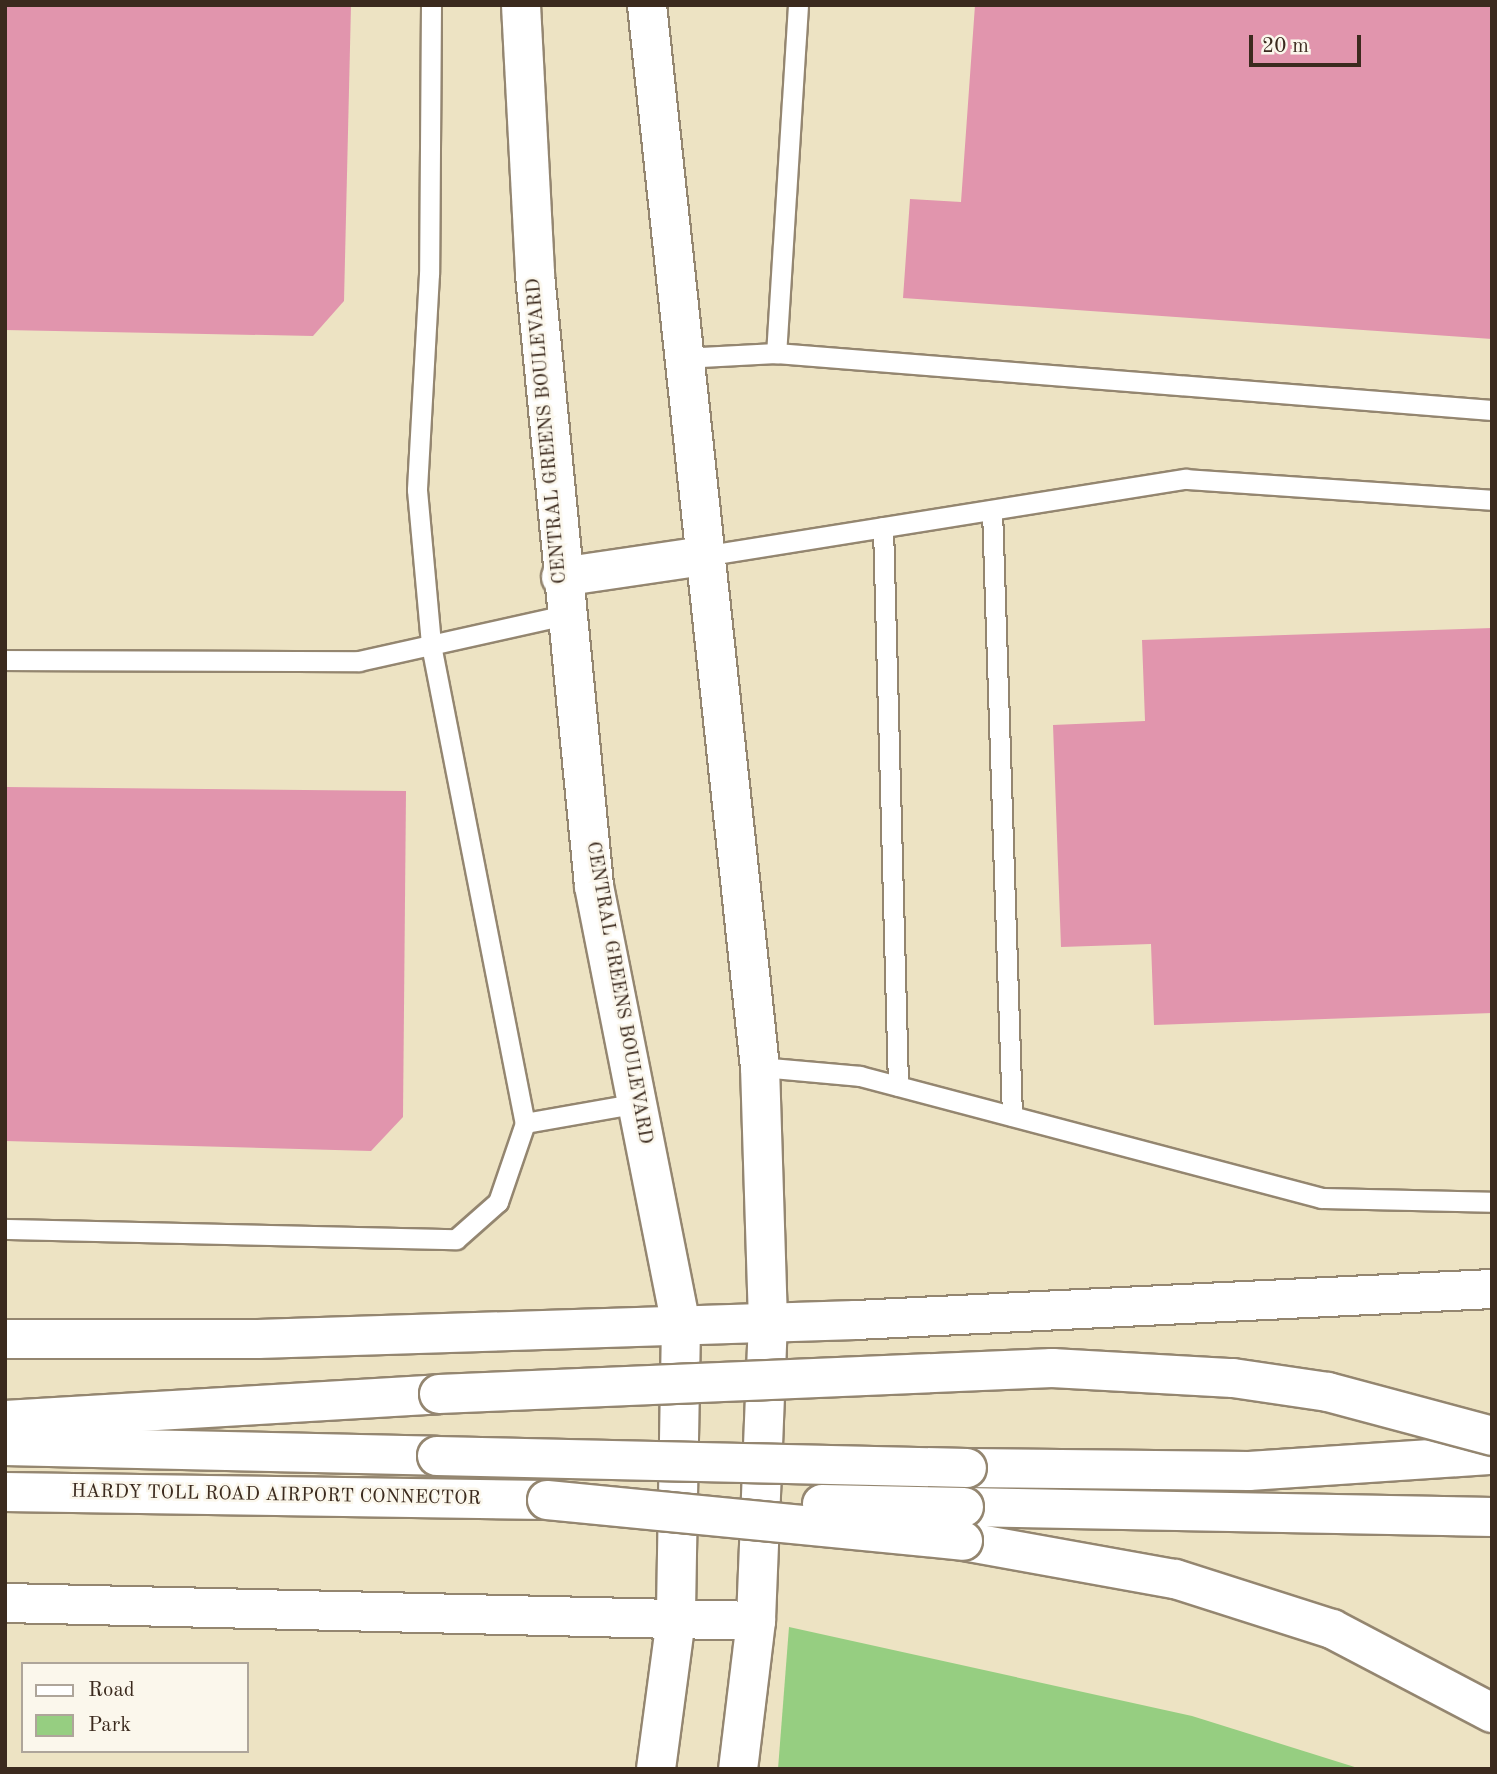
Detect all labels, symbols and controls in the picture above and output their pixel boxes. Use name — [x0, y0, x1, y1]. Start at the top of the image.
scale bar — [1252, 21, 1364, 65]
text: 20 m — [1262, 36, 1309, 57]
street label: CENTRAL GREENS BOULEVARD — [523, 277, 573, 585]
street label: CENTRAL GREENS BOULEVARD — [580, 840, 656, 1146]
street label: HARDY TOLL ROAD AIRPORT CONNECTOR — [71, 1481, 481, 1511]
legend — [21, 1662, 248, 1753]
text: Road — [88, 1680, 135, 1701]
text: Park — [88, 1715, 131, 1736]

